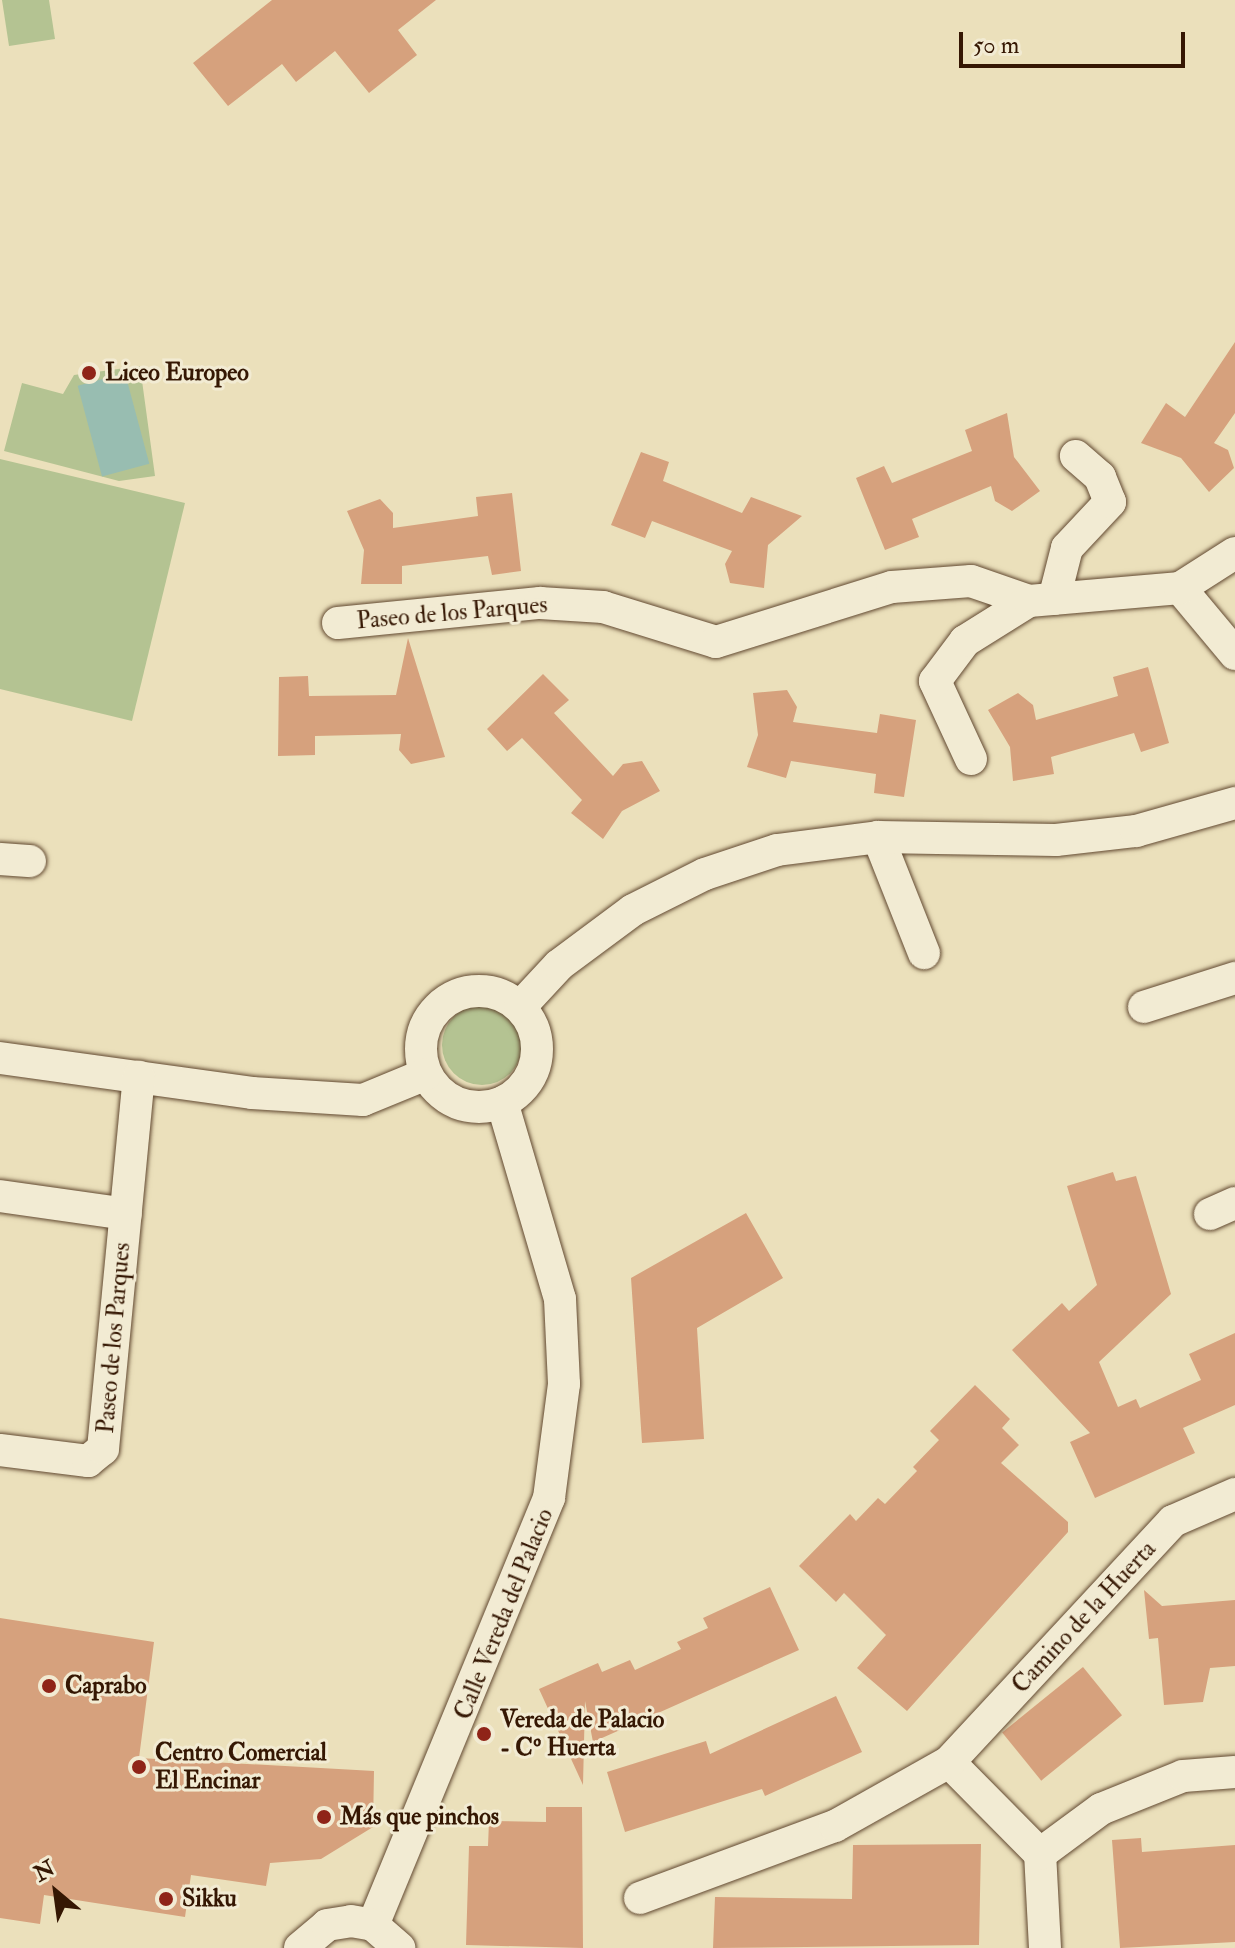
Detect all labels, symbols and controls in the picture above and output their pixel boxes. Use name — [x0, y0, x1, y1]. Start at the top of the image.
scale bar — [963, 16, 1189, 66]
text: 50 m — [973, 30, 1019, 61]
place label: Liceo Europeo — [105, 359, 249, 387]
marker: Liceo Europeo — [80, 364, 98, 382]
street label: Paseo de los Parques — [355, 590, 549, 636]
street label: Paseo de los Parques — [91, 1241, 137, 1435]
street label: Calle Vereda del Palacio — [448, 1504, 560, 1724]
street label: Camino de la Huerta — [1006, 1535, 1162, 1699]
place label: Caprabo — [65, 1672, 147, 1700]
marker: Caprabo — [40, 1677, 58, 1695]
place label: Vereda de Palacio - Cº Huerta — [500, 1706, 664, 1762]
marker: Vereda de Palacio - Cº Huerta — [475, 1725, 493, 1743]
place label: Centro Comercial El Encinar — [155, 1739, 327, 1795]
marker: Centro Comercial El Encinar — [130, 1758, 148, 1776]
place label: Más que pinchos — [340, 1803, 499, 1831]
marker: Más que pinchos — [315, 1808, 333, 1826]
north arrow — [16, 1852, 96, 1932]
text: N — [29, 1854, 60, 1888]
place label: Sikku — [182, 1885, 237, 1913]
marker: Sikku — [157, 1890, 175, 1908]

